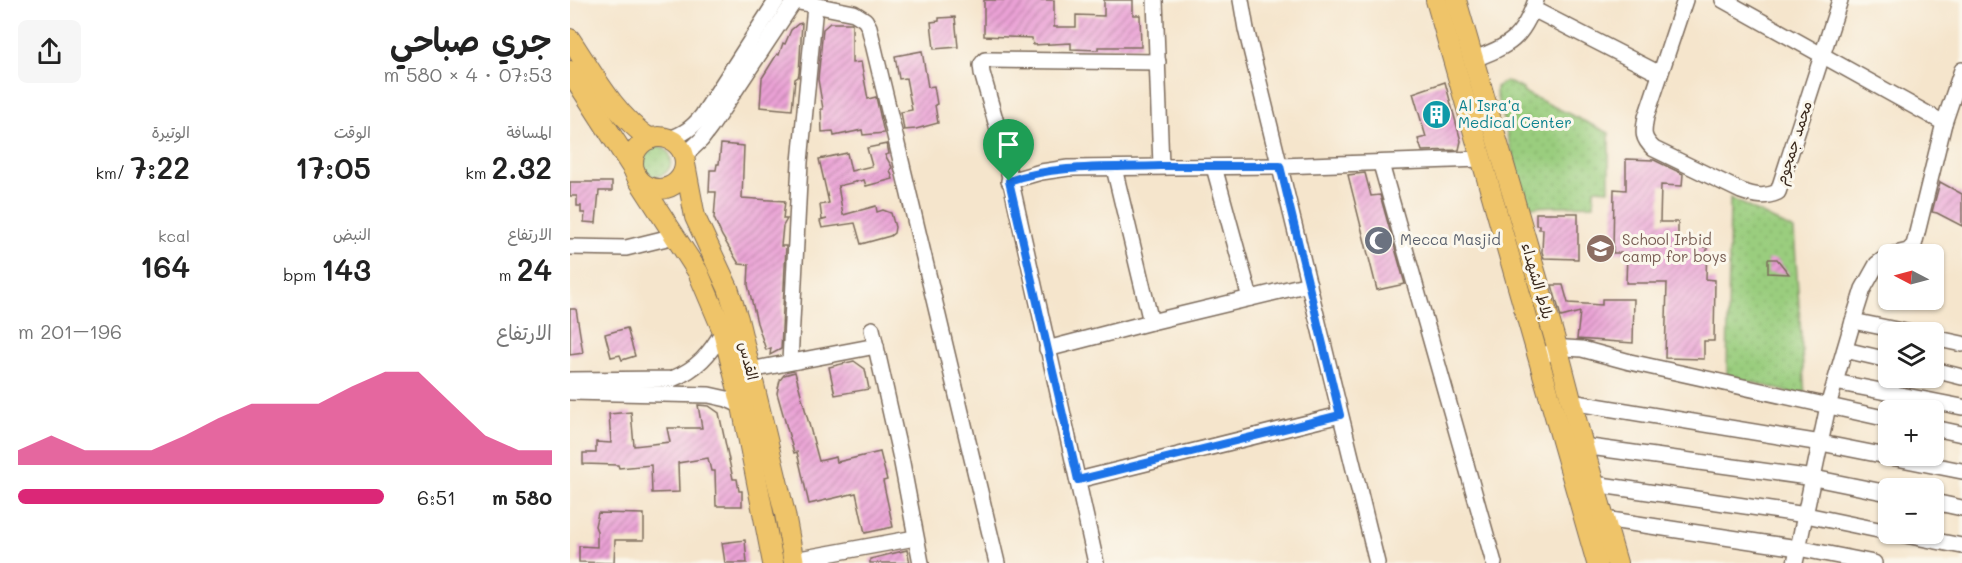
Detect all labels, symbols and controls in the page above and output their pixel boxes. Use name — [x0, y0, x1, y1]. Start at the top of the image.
text: جري صباحي — [390, 17, 552, 60]
button: share — [18, 20, 81, 83]
text: 07:53 · 4 × 580 m — [384, 61, 552, 87]
place label: Al Isra'a Medical Center — [1458, 95, 1572, 132]
street label: محمد جمجوم — [1770, 98, 1819, 188]
building icon: Al Isra'a Medical Center — [1421, 99, 1453, 131]
pin — [983, 119, 1034, 181]
text: الوتيرة — [151, 121, 190, 142]
text: الوقت — [334, 121, 371, 142]
text: المسافة — [506, 121, 552, 142]
icon: arrive — [992, 128, 1025, 161]
text: 7:22 — [130, 147, 190, 187]
text: 17:05 — [295, 147, 371, 187]
text: 2.32 — [492, 147, 552, 187]
text: /km — [96, 162, 130, 183]
text: km — [465, 162, 492, 183]
text: النبض — [333, 223, 371, 244]
text: الارتفاع — [507, 223, 552, 244]
mosque icon: Mecca Masjid — [1363, 224, 1395, 256]
text: kcal — [158, 225, 190, 246]
place label: Mecca Masjid — [1400, 229, 1501, 249]
place label: School Irbid camp for boys — [1622, 229, 1727, 266]
school or university icon: School Irbid camp for boys — [1585, 233, 1617, 265]
street label: بلاط الشهداء — [1518, 240, 1558, 321]
north arrow — [1878, 244, 1944, 310]
map controls — [1878, 244, 1944, 544]
text: 164 — [140, 246, 190, 286]
text: 143 — [321, 249, 371, 289]
text: 24 — [517, 249, 552, 289]
text: bpm — [283, 264, 321, 285]
text: m — [499, 264, 517, 285]
text: 196–201 m — [18, 318, 122, 344]
text: الارتفاع — [496, 319, 552, 345]
button: layers — [1878, 322, 1944, 388]
street label: القدس — [735, 339, 763, 382]
button: + — [1878, 400, 1944, 466]
button: − — [1878, 478, 1944, 544]
text: 6:51 — [417, 484, 456, 510]
text: 580 m — [492, 484, 552, 510]

